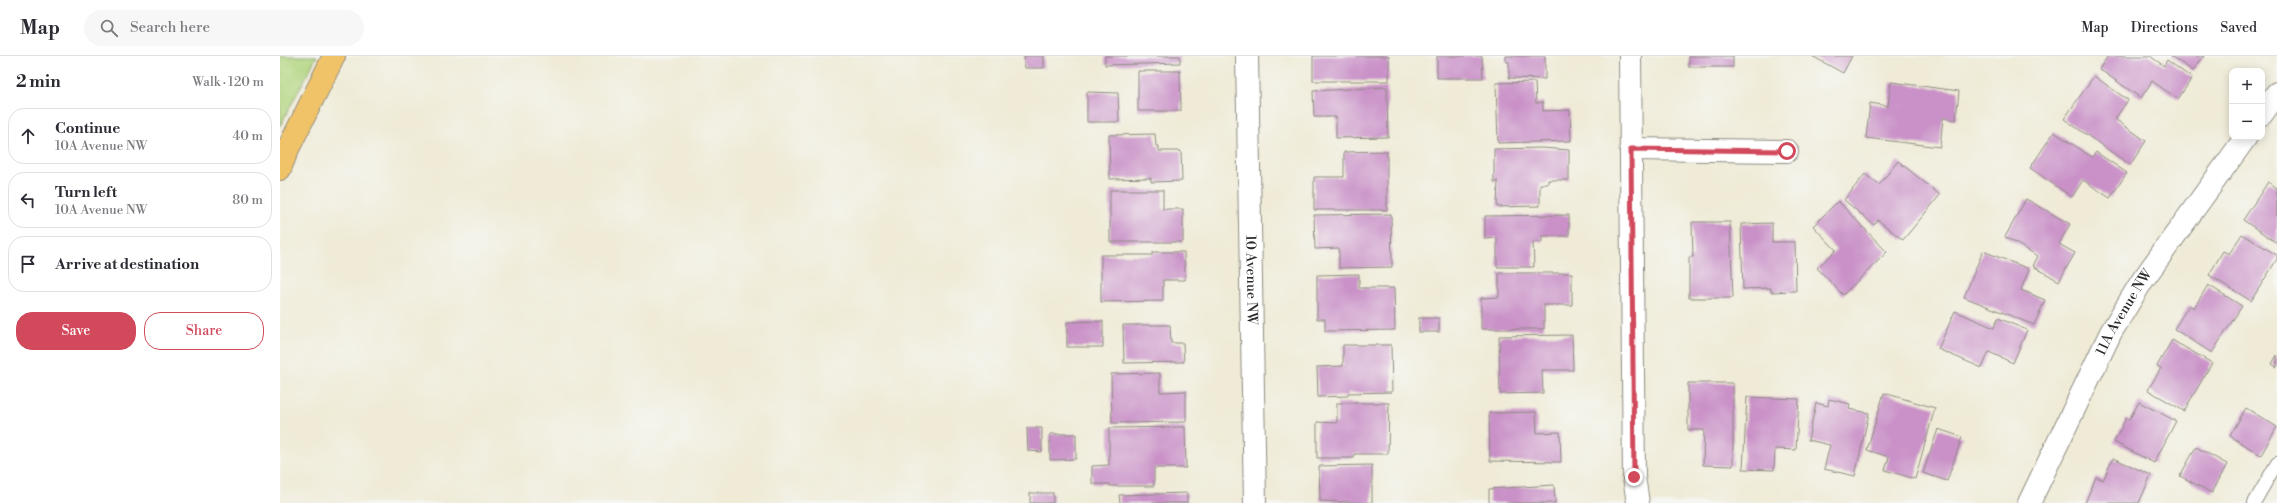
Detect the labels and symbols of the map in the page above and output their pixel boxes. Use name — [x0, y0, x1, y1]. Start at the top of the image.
route start — [1778, 142, 1796, 160]
street label: 10 Avenue NW — [1241, 235, 1261, 326]
street label: 11A Avenue NW — [2092, 265, 2157, 359]
route end — [1625, 468, 1643, 486]

